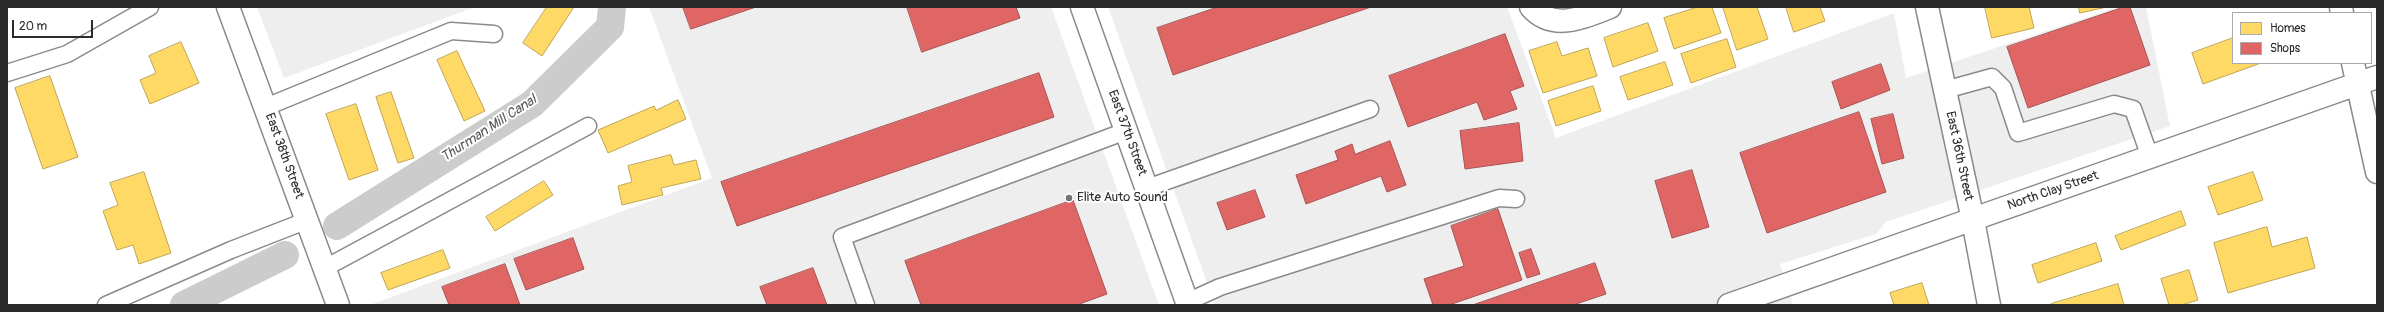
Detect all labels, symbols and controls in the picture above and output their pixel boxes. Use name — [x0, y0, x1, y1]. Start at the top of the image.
scale bar — [14, 12, 95, 38]
legend — [2232, 12, 2372, 64]
text: 20 m — [19, 19, 47, 34]
text: Homes — [2270, 21, 2306, 36]
text: Shops — [2270, 41, 2300, 56]
street label: East 37th Street — [1104, 88, 1150, 178]
water label: Thurman Mill Canal — [438, 92, 540, 166]
street label: East 36th Street — [1942, 110, 1976, 202]
street label: East 38th Street — [261, 111, 307, 201]
street label: North Clay Street — [2005, 168, 2101, 214]
place label: Elite Auto Sound — [1077, 190, 1168, 206]
marker: Elite Auto Sound — [1064, 193, 1074, 203]

